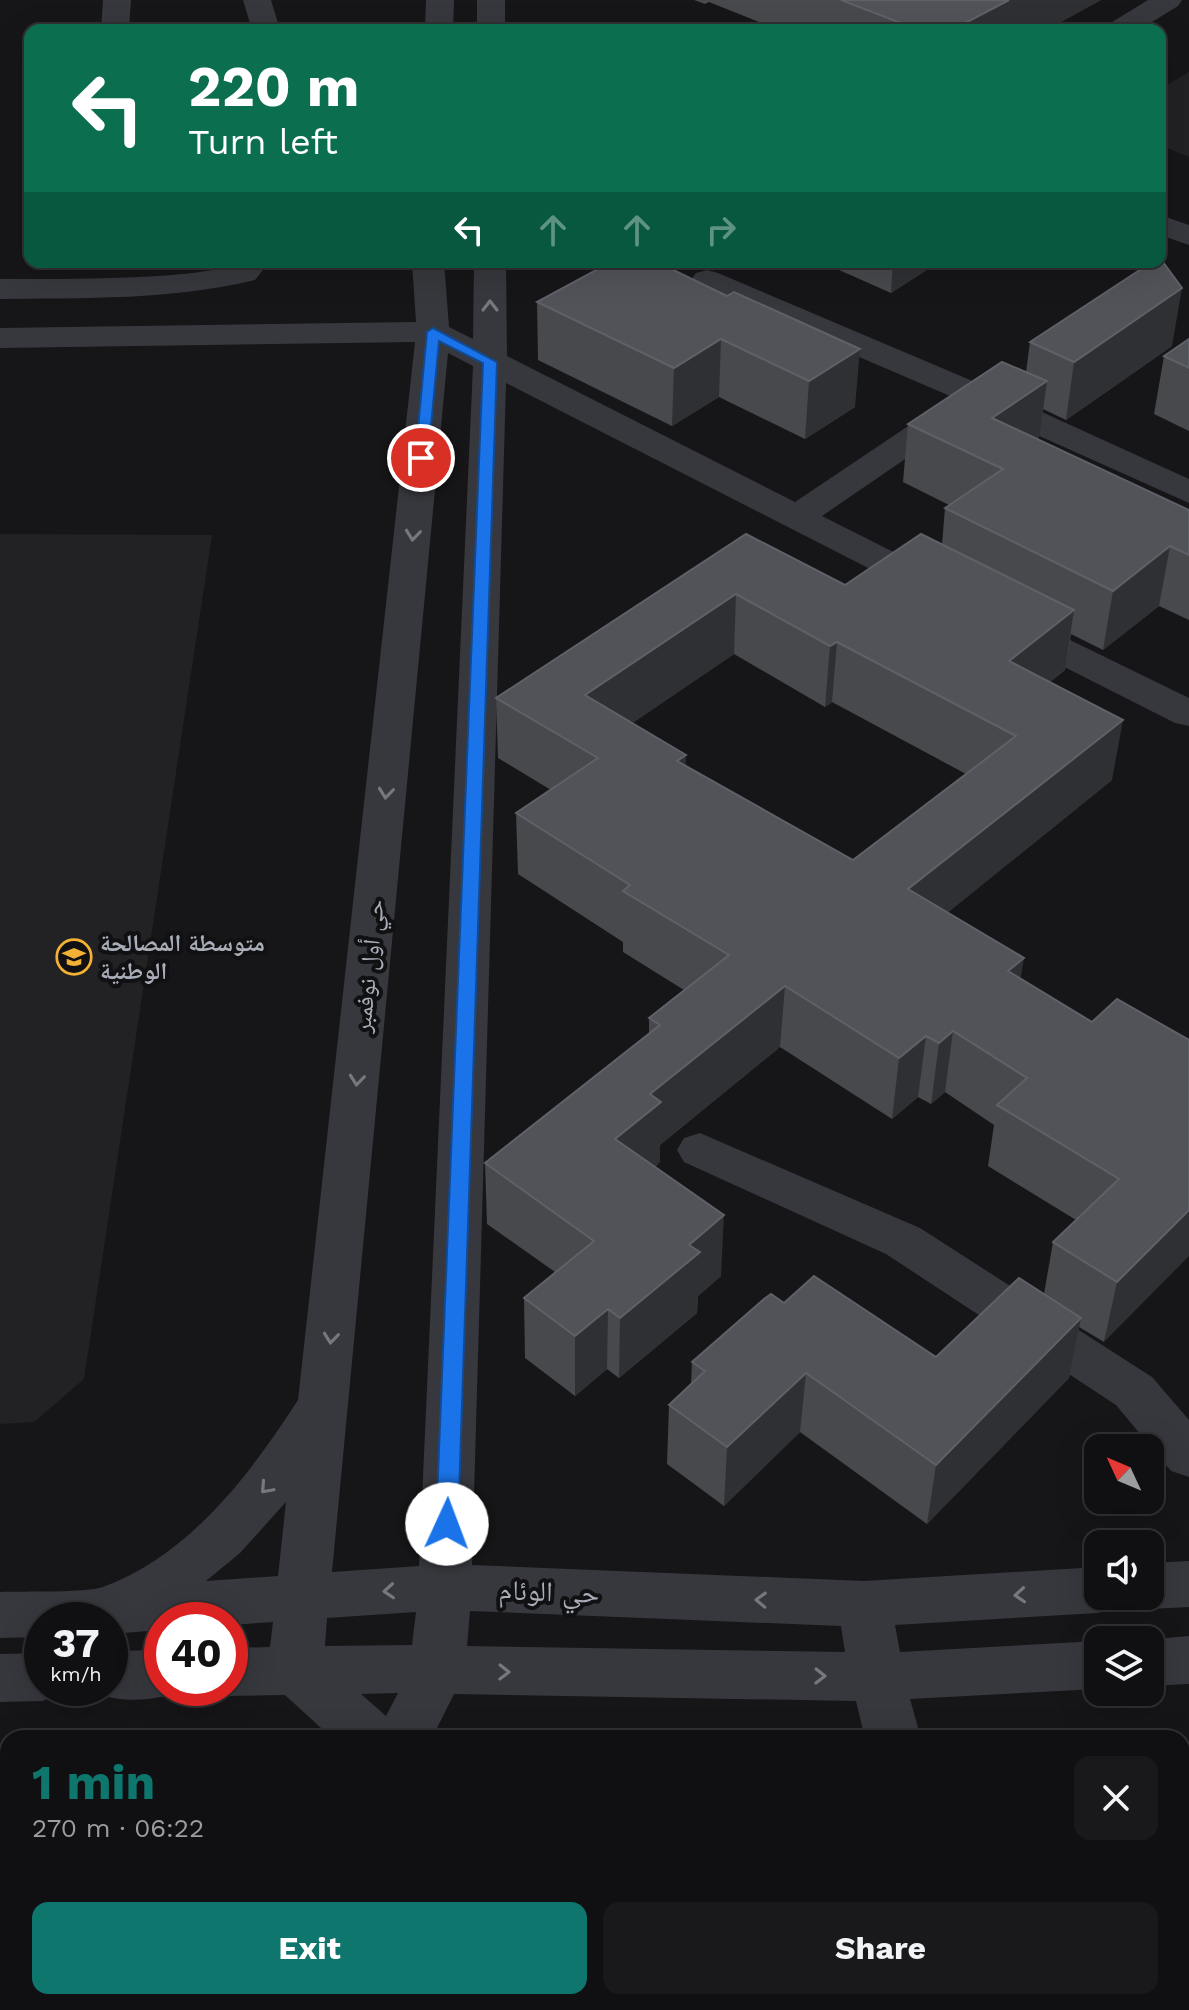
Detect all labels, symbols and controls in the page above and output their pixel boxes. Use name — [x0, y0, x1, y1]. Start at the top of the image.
text: 220 m — [188, 54, 360, 120]
icon: left — [56, 56, 160, 160]
text: Turn left — [188, 121, 338, 163]
icon: left — [447, 208, 491, 252]
icon: ahead — [531, 208, 575, 252]
icon: ahead — [615, 208, 659, 252]
icon: right — [699, 208, 743, 252]
one-way arrow — [481, 299, 499, 312]
pin — [387, 424, 455, 492]
icon: arrive — [399, 436, 443, 480]
one-way arrow — [404, 529, 421, 542]
one-way arrow — [378, 787, 395, 800]
street label: حي أول نوفمبر — [348, 898, 395, 1036]
place label: متوسطة المصالحة الوطنية — [100, 929, 265, 985]
school or university icon: متوسطة المصالحة الوطنية — [55, 938, 93, 976]
one-way arrow — [349, 1074, 366, 1087]
one-way arrow — [322, 1332, 339, 1345]
north arrow — [1084, 1434, 1164, 1514]
map controls — [1084, 1434, 1164, 1706]
one-way arrow — [262, 1479, 276, 1494]
position arrow — [405, 1482, 489, 1566]
button: sound — [1084, 1530, 1164, 1610]
street label: حي الوئام — [498, 1573, 600, 1616]
one-way arrow — [382, 1582, 395, 1599]
one-way arrow — [1013, 1586, 1026, 1603]
one-way arrow — [754, 1592, 767, 1609]
speed limit sign: 40 — [144, 1602, 248, 1706]
text: 37 — [53, 1620, 99, 1667]
button: layers — [1084, 1626, 1164, 1706]
text: km/h — [50, 1662, 102, 1686]
one-way arrow — [498, 1663, 511, 1680]
one-way arrow — [814, 1667, 827, 1685]
text: 1 min — [32, 1754, 155, 1811]
button: close — [1074, 1756, 1158, 1840]
text: 270 m · 06:22 — [32, 1813, 204, 1843]
button: Exit — [32, 1902, 587, 1994]
button: Share — [603, 1902, 1158, 1994]

